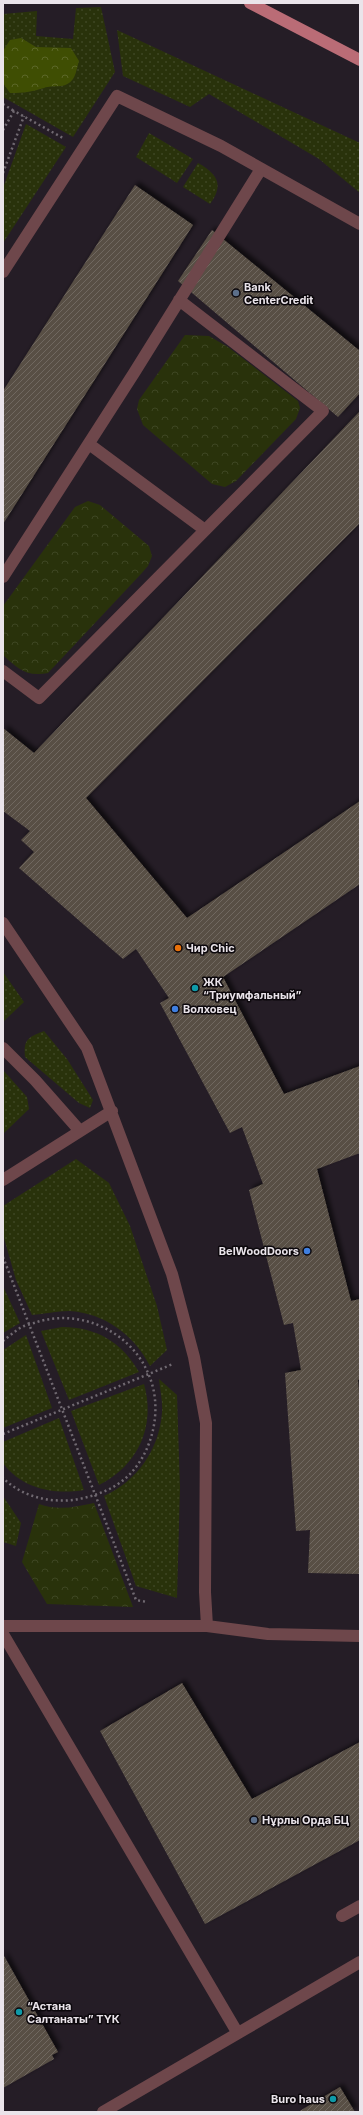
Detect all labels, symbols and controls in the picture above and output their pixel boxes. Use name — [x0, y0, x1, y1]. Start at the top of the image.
place label: Bank CenterCredit — [244, 280, 313, 307]
marker: Bank CenterCredit — [231, 288, 241, 298]
place label: Чир Chic — [186, 941, 235, 955]
marker: Чир Chic — [173, 943, 183, 953]
place label: ЖК “Триумфальный” — [203, 975, 301, 1002]
marker: ЖК “Триумфальный” — [190, 983, 200, 993]
place label: Волховец — [183, 1002, 237, 1016]
marker: Волховец — [170, 1004, 180, 1014]
place label: BelWoodDoors — [219, 1244, 299, 1258]
marker: BelWoodDoors — [302, 1246, 312, 1256]
place label: Нұрлы Орда БЦ — [262, 1813, 350, 1827]
marker: Нұрлы Орда БЦ — [249, 1815, 259, 1825]
place label: “Астана Салтанаты” ТҮК — [27, 1999, 120, 2026]
marker: “Астана Салтанаты” ТҮК — [14, 2007, 24, 2017]
place label: Buro haus — [271, 2092, 325, 2106]
marker: Buro haus — [328, 2094, 338, 2104]

